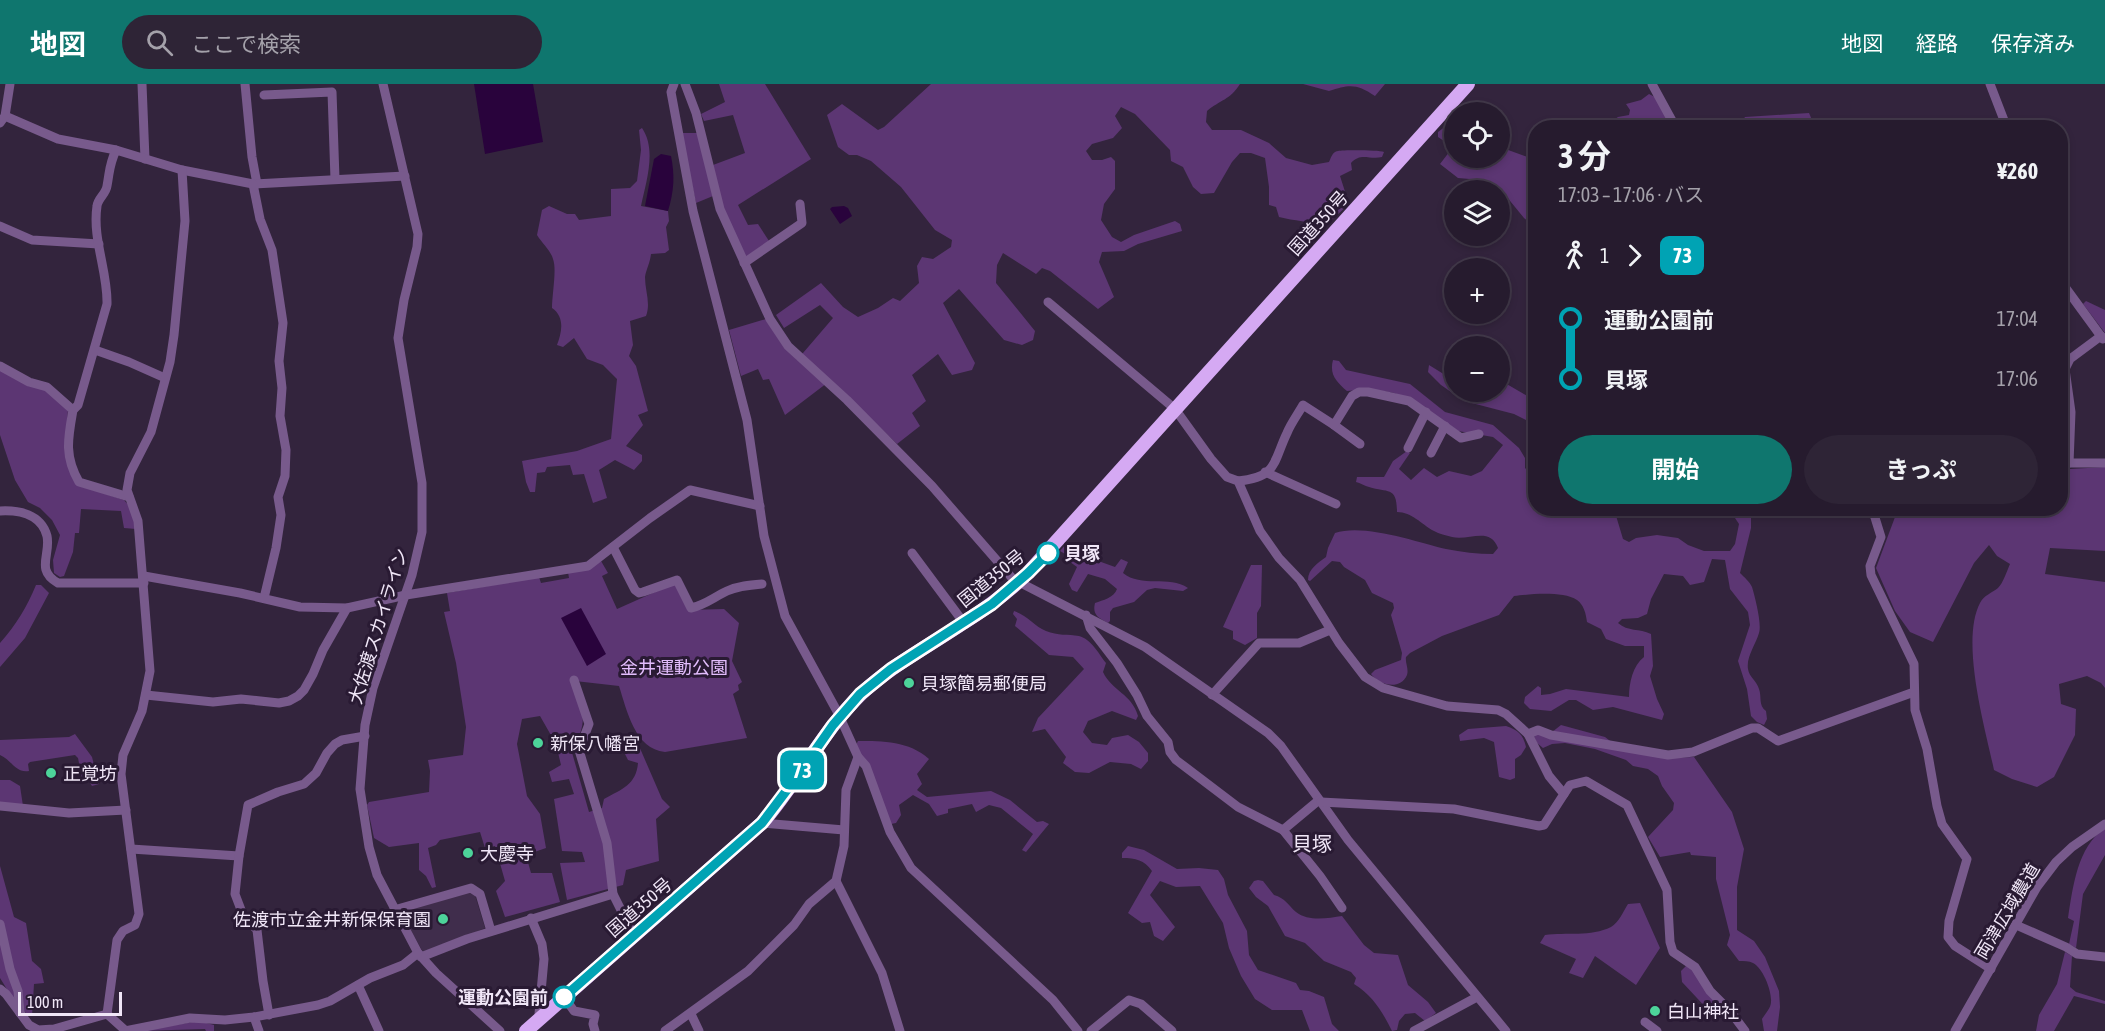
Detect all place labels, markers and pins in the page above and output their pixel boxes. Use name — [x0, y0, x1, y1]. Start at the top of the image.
marker: 貝塚 — [1037, 542, 1059, 564]
place label: 貝塚 — [1064, 543, 1100, 564]
place label: 貝塚簡易郵便局 — [921, 673, 1047, 694]
marker: 貝塚簡易郵便局 — [902, 676, 916, 690]
place label: 新保八幡宮 — [550, 733, 640, 754]
marker: 新保八幡宮 — [531, 736, 545, 750]
place label: 正覚坊 — [63, 763, 117, 784]
marker: 正覚坊 — [44, 766, 58, 780]
place label: 大慶寺 — [480, 843, 534, 864]
marker: 大慶寺 — [461, 846, 475, 860]
place label: 佐渡市立金井新保保育園 — [233, 909, 431, 930]
marker: 佐渡市立金井新保保育園 — [436, 912, 450, 926]
marker: 運動公園前 — [553, 986, 575, 1008]
place label: 運動公園前 — [458, 987, 548, 1008]
place label: 白山神社 — [1667, 1001, 1739, 1022]
marker: 白山神社 — [1648, 1004, 1662, 1018]

